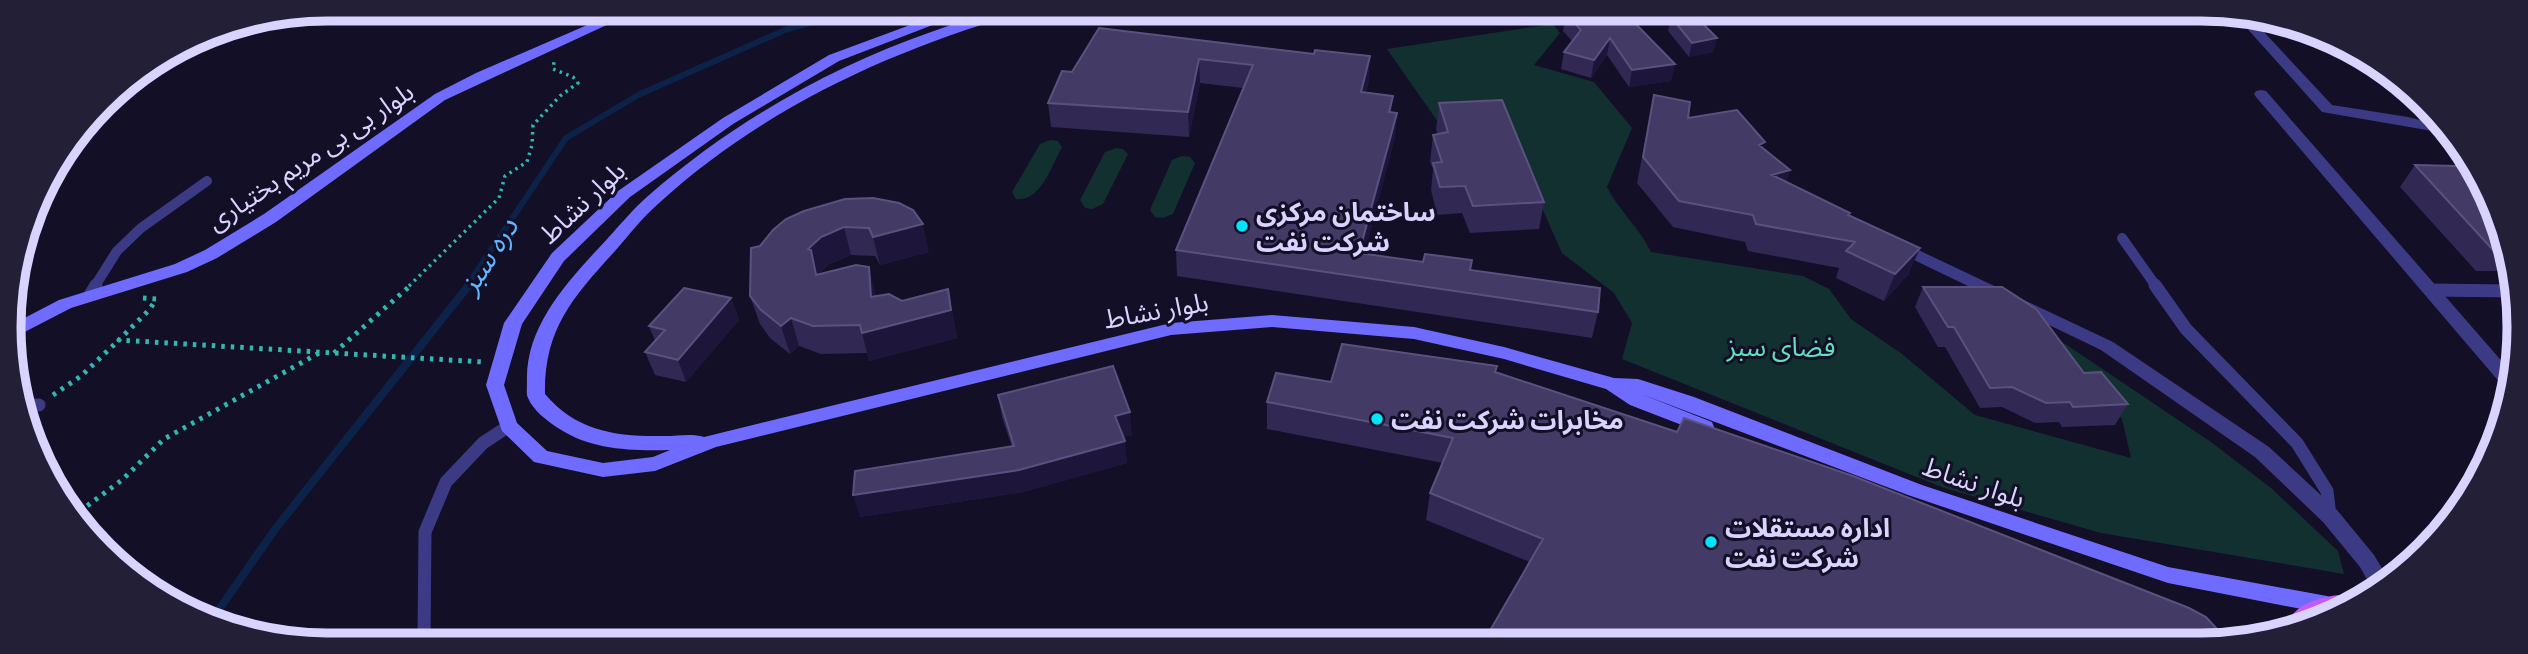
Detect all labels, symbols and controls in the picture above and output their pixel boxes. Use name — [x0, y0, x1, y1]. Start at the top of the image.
street label: بلوار بی بی مریم بختیاری — [200, 75, 422, 241]
street label: بلوار نشاط — [532, 154, 632, 250]
place label: ساختمان مرکزی شرکت نفت — [1256, 195, 1436, 258]
water label: دره سبز — [449, 210, 526, 301]
marker: ساختمان مرکزی شرکت نفت — [1234, 218, 1250, 234]
street label: بلوار نشاط — [1101, 285, 1211, 335]
park label: فضای سبز — [1726, 330, 1835, 363]
place label: مخابرات شرکت نفت — [1391, 403, 1624, 436]
marker: مخابرات شرکت نفت — [1369, 411, 1385, 427]
street label: بلوار نشاط — [1919, 449, 2029, 515]
place label: اداره مستقلات شرکت نفت — [1725, 511, 1890, 574]
marker: اداره مستقلات شرکت نفت — [1703, 534, 1719, 550]

